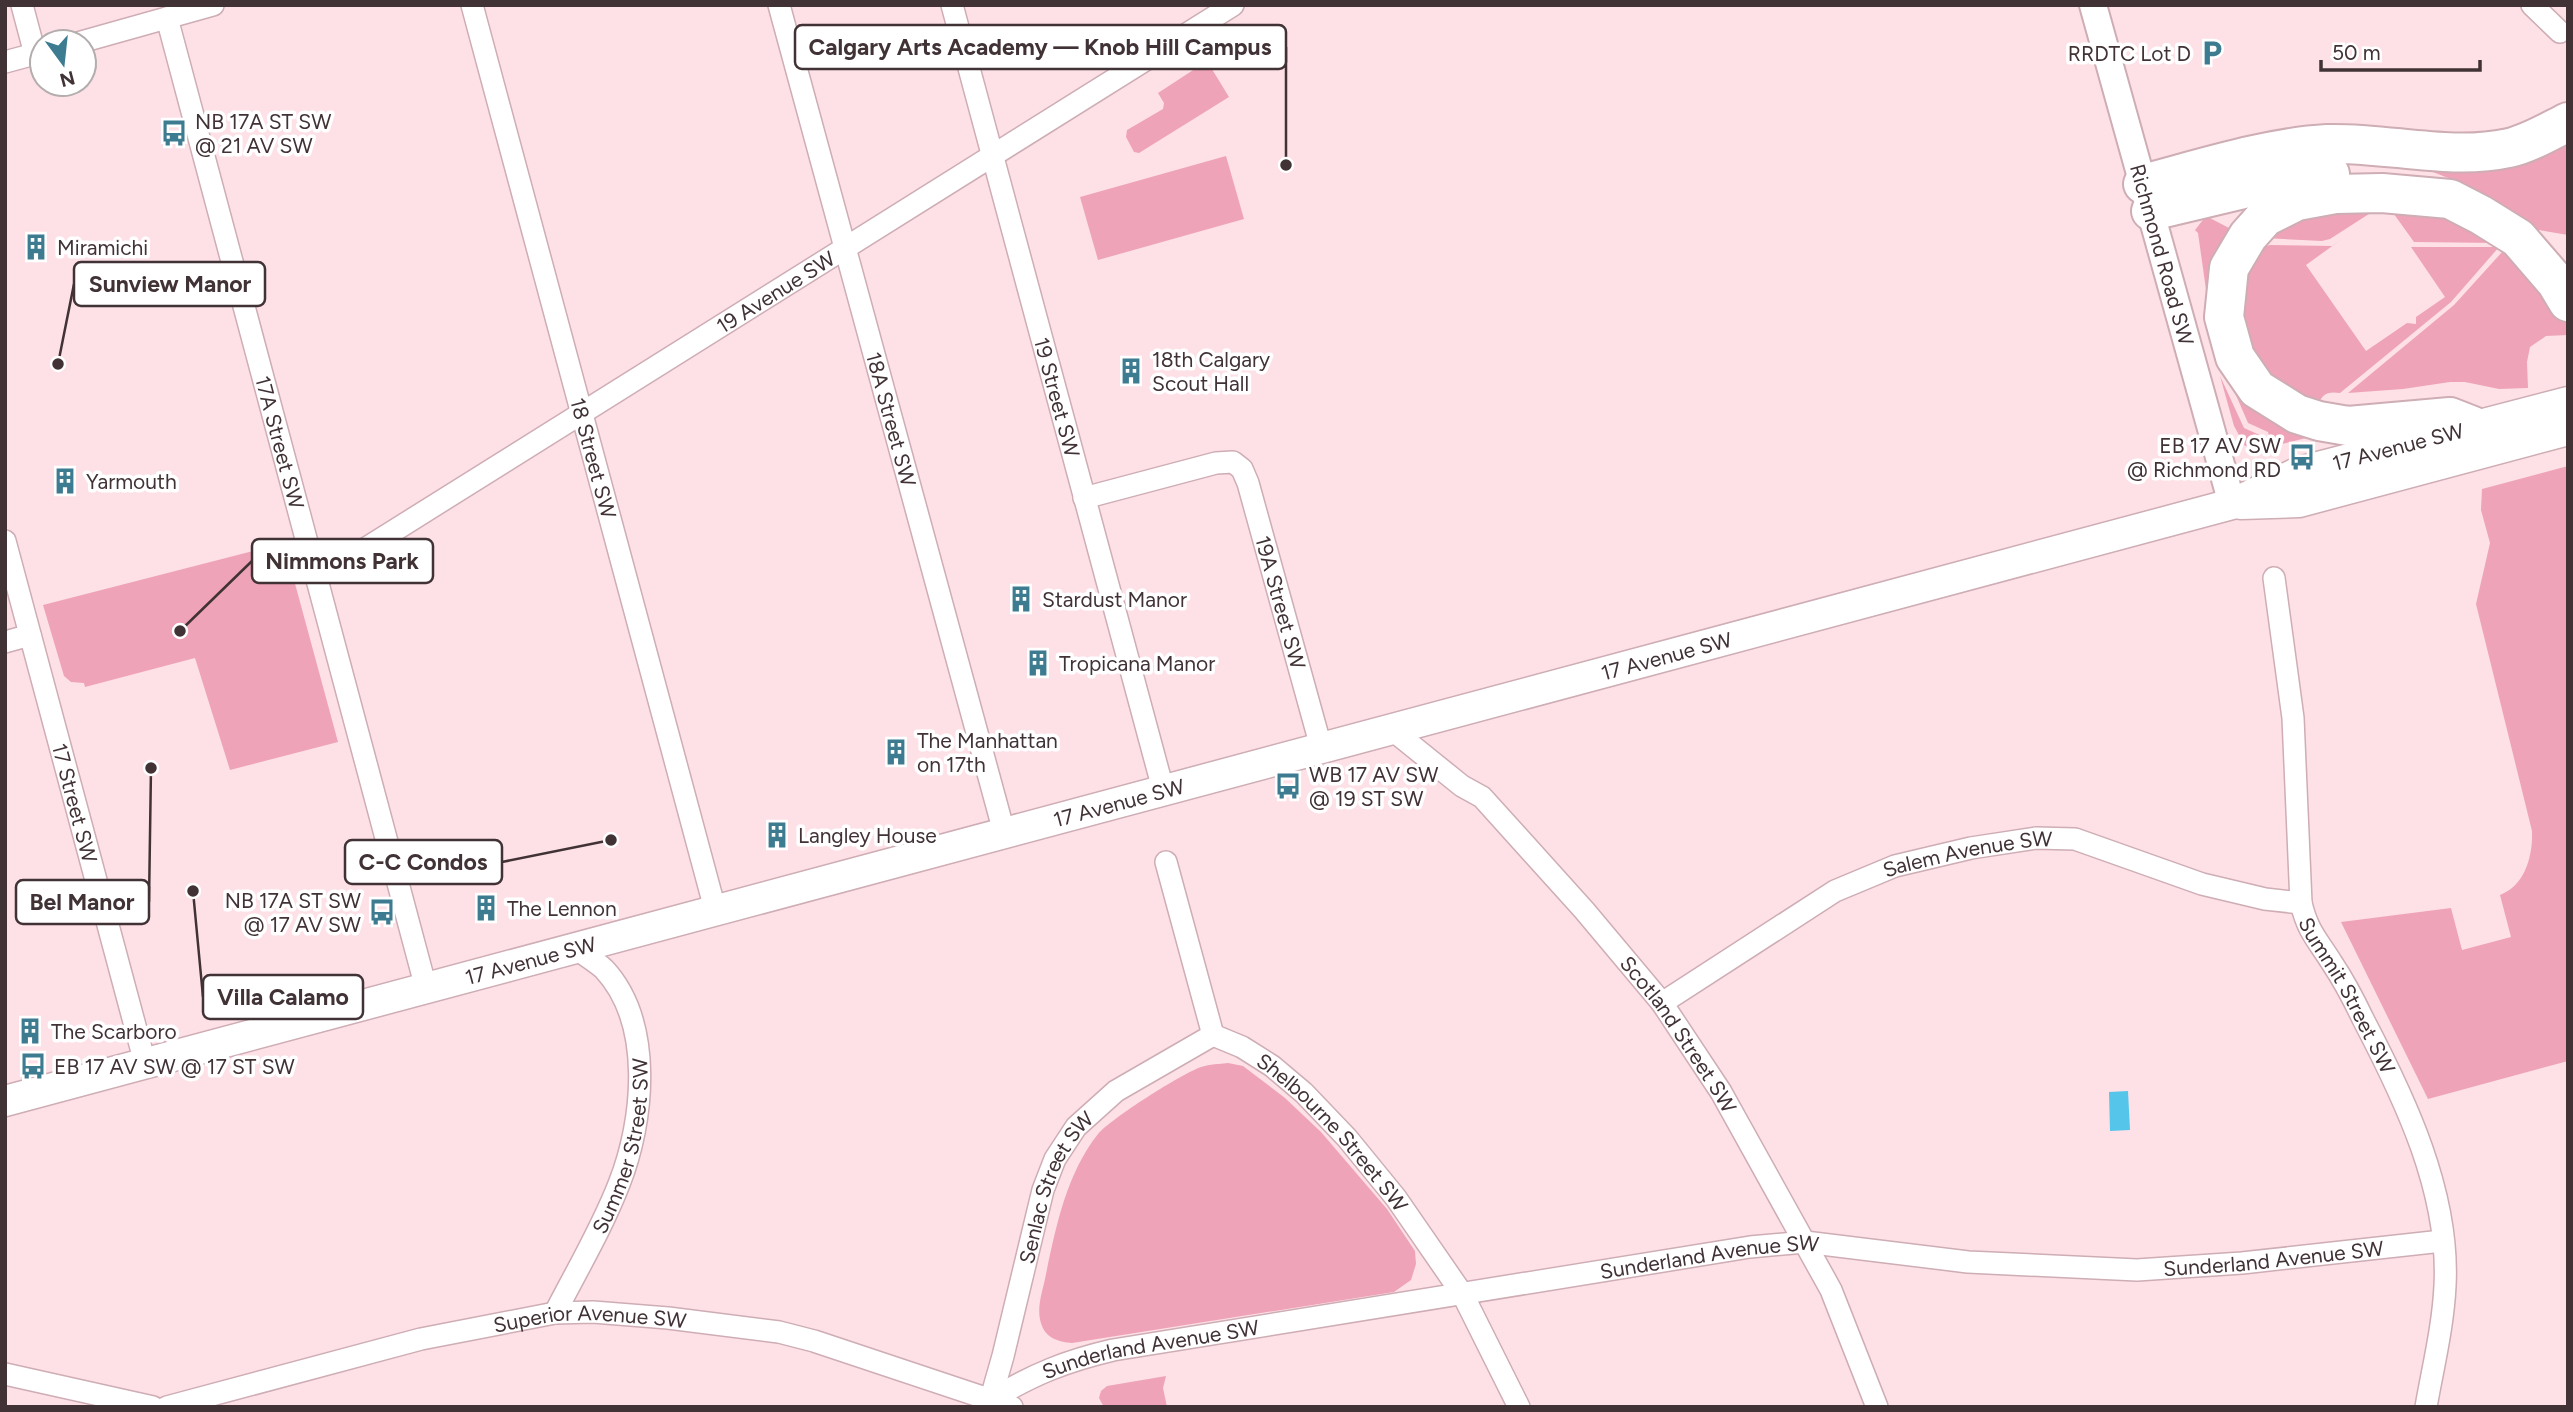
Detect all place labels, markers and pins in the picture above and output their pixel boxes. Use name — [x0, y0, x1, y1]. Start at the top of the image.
callout: Calgary Arts Academy — Knob Hill Campus — [795, 25, 1286, 69]
parking icon: RRDTC Lot D — [2197, 38, 2227, 68]
place label: RRDTC Lot D — [2068, 41, 2191, 66]
place label: NB 17A ST SW @ 21 AV SW — [195, 109, 331, 158]
bus stop icon: NB 17A ST SW @ 21 AV SW — [159, 118, 189, 148]
building icon: Miramichi — [21, 232, 51, 262]
place label: Miramichi — [57, 235, 148, 260]
callout: Sunview Manor — [74, 262, 265, 306]
place label: 18th Calgary Scout Hall — [1152, 347, 1270, 396]
building icon: 18th Calgary Scout Hall — [1116, 356, 1146, 386]
place label: EB 17 AV SW @ Richmond RD — [2127, 433, 2281, 482]
bus stop icon: EB 17 AV SW @ Richmond RD — [2287, 442, 2317, 472]
building icon: Yarmouth — [50, 466, 80, 496]
place label: Yarmouth — [86, 469, 177, 494]
callout: Nimmons Park — [252, 539, 433, 583]
building icon: Stardust Manor — [1006, 584, 1036, 614]
place label: Stardust Manor — [1042, 587, 1187, 612]
building icon: Tropicana Manor — [1023, 648, 1053, 678]
place label: Tropicana Manor — [1059, 651, 1215, 676]
place label: The Manhattan on 17th — [917, 728, 1058, 777]
building icon: The Manhattan on 17th — [881, 737, 911, 767]
place label: WB 17 AV SW @ 19 ST SW — [1309, 762, 1438, 811]
bus stop icon: WB 17 AV SW @ 19 ST SW — [1273, 771, 1303, 801]
building icon: Langley House — [762, 820, 792, 850]
place label: Langley House — [798, 823, 937, 848]
callout: C-C Condos — [345, 840, 502, 884]
callout: Bel Manor — [16, 880, 149, 924]
place label: NB 17A ST SW @ 17 AV SW — [225, 888, 361, 937]
building icon: The Lennon — [471, 893, 501, 923]
place label: The Lennon — [507, 896, 617, 921]
bus stop icon: NB 17A ST SW @ 17 AV SW — [367, 897, 397, 927]
callout: Villa Calamo — [203, 975, 363, 1019]
building icon: The Scarboro — [15, 1016, 45, 1046]
place label: The Scarboro — [51, 1019, 177, 1044]
bus stop icon: EB 17 AV SW @ 17 ST SW — [18, 1051, 48, 1081]
place label: EB 17 AV SW @ 17 ST SW — [54, 1054, 295, 1079]

